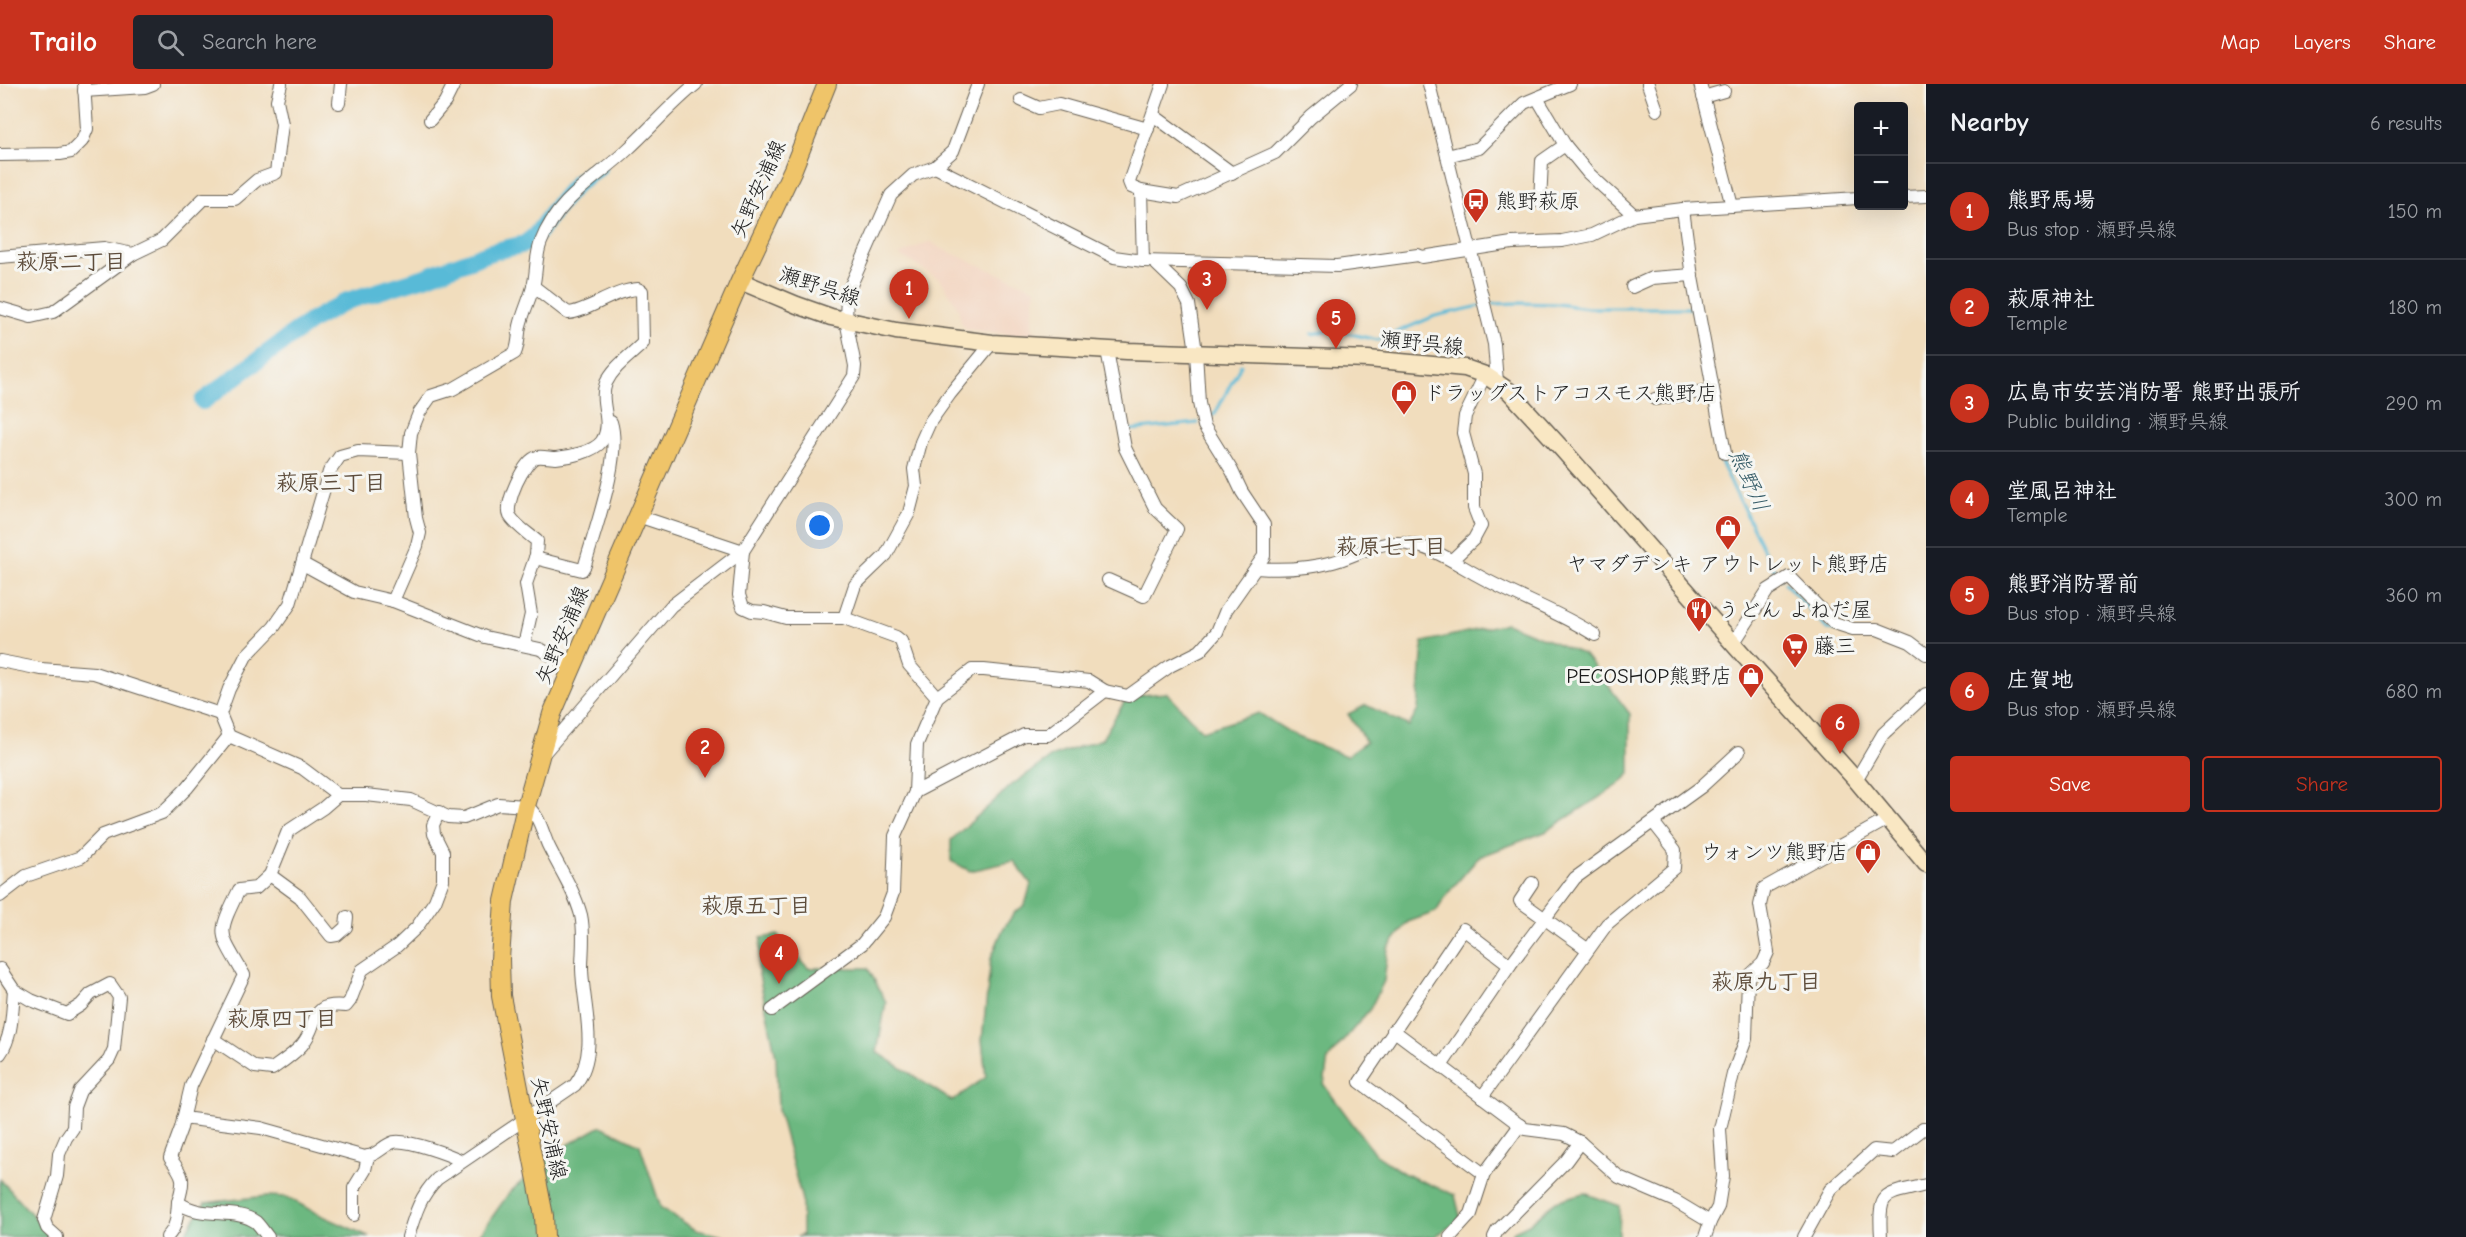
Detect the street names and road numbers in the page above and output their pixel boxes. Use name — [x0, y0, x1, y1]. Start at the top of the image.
street label: 矢野安浦線 — [726, 136, 790, 242]
street label: 瀬野呉線 — [776, 262, 864, 310]
street label: 瀬野呉線 — [1379, 327, 1465, 359]
street label: 矢野安浦線 — [530, 582, 594, 688]
street label: 矢野安浦線 — [526, 1074, 572, 1182]

